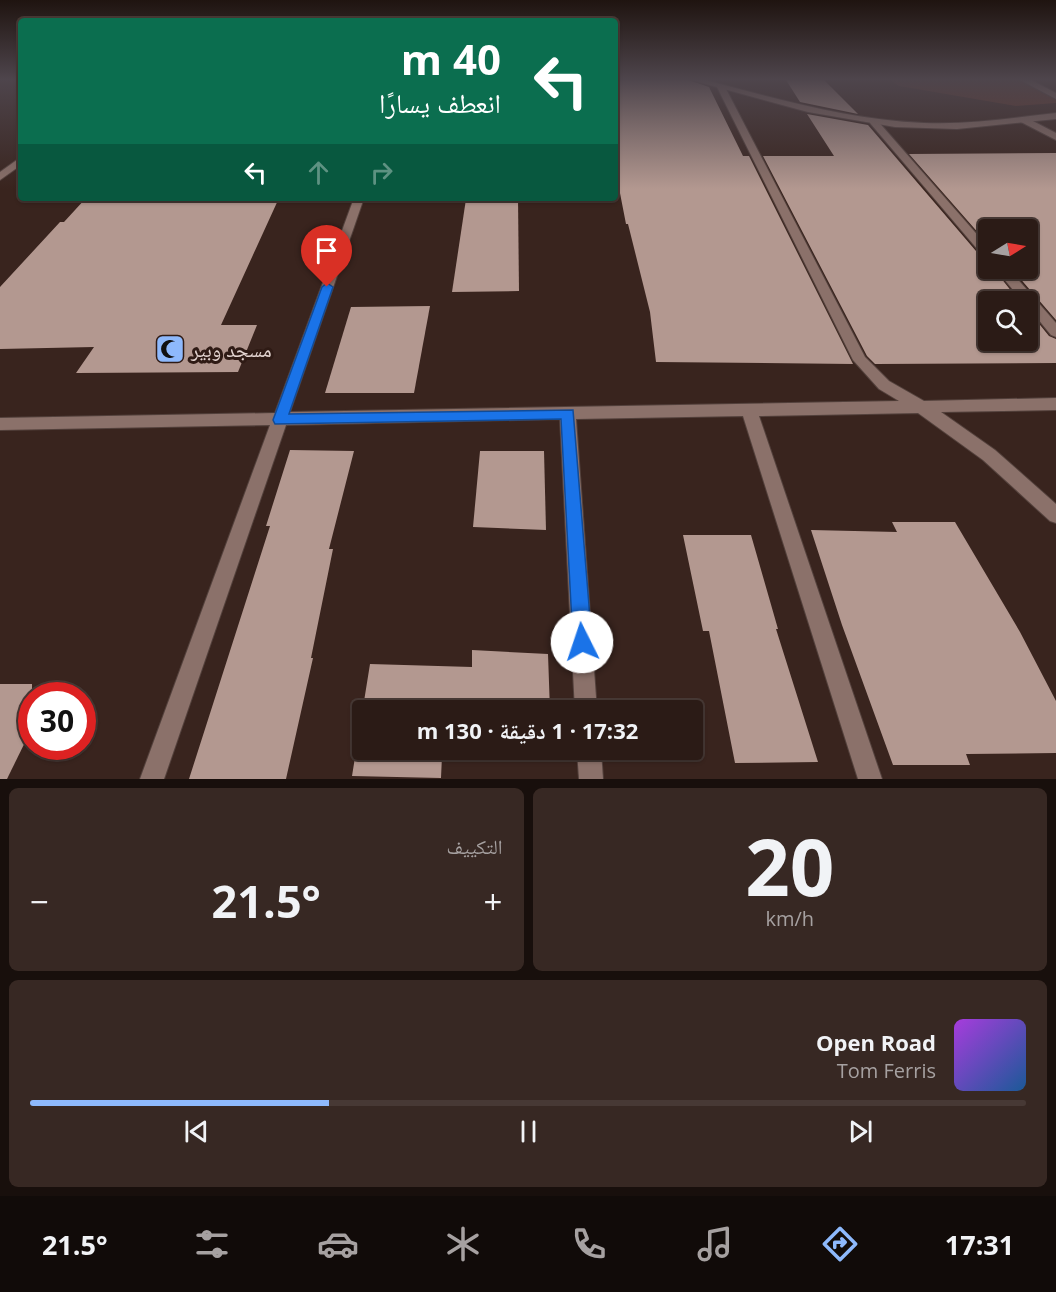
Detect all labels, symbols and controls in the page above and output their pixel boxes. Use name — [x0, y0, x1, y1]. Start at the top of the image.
text: 40 m — [401, 30, 501, 87]
icon: left — [522, 42, 600, 120]
text: انعطف يسارًا — [379, 84, 501, 121]
icon: left — [239, 156, 272, 189]
icon: ahead — [302, 156, 335, 189]
icon: right — [365, 156, 398, 189]
north arrow — [978, 219, 1038, 279]
map controls — [978, 219, 1038, 351]
pin — [301, 225, 352, 287]
icon: arrive — [310, 234, 343, 267]
button: search — [978, 291, 1038, 351]
mosque icon: مسجد وبير — [154, 333, 186, 365]
place label: مسجد وبير — [190, 336, 272, 363]
position arrow — [550, 610, 614, 674]
speed limit sign: 30 — [18, 682, 96, 760]
text: 17:32 · 1 دقيقة · 130 m — [417, 715, 638, 745]
text: 20 — [745, 813, 834, 919]
text: التكييف — [446, 833, 503, 860]
text: 21.5° — [212, 870, 321, 931]
text: − — [30, 879, 49, 924]
text: + — [484, 879, 502, 924]
text: km/h — [765, 905, 814, 932]
text: Open Road — [816, 1027, 936, 1057]
text: Tom Ferris — [837, 1057, 936, 1084]
icon: previous — [180, 1115, 213, 1148]
icon: pause — [512, 1115, 545, 1148]
icon: next — [844, 1115, 877, 1148]
icon: filters — [191, 1223, 233, 1265]
icon: car — [317, 1223, 359, 1265]
icon: climate — [442, 1223, 484, 1265]
icon: phone — [568, 1223, 610, 1265]
icon: music — [694, 1223, 736, 1265]
icon: directions — [819, 1223, 861, 1265]
text: 21.5° — [42, 1226, 107, 1263]
text: 17:31 — [945, 1226, 1014, 1263]

